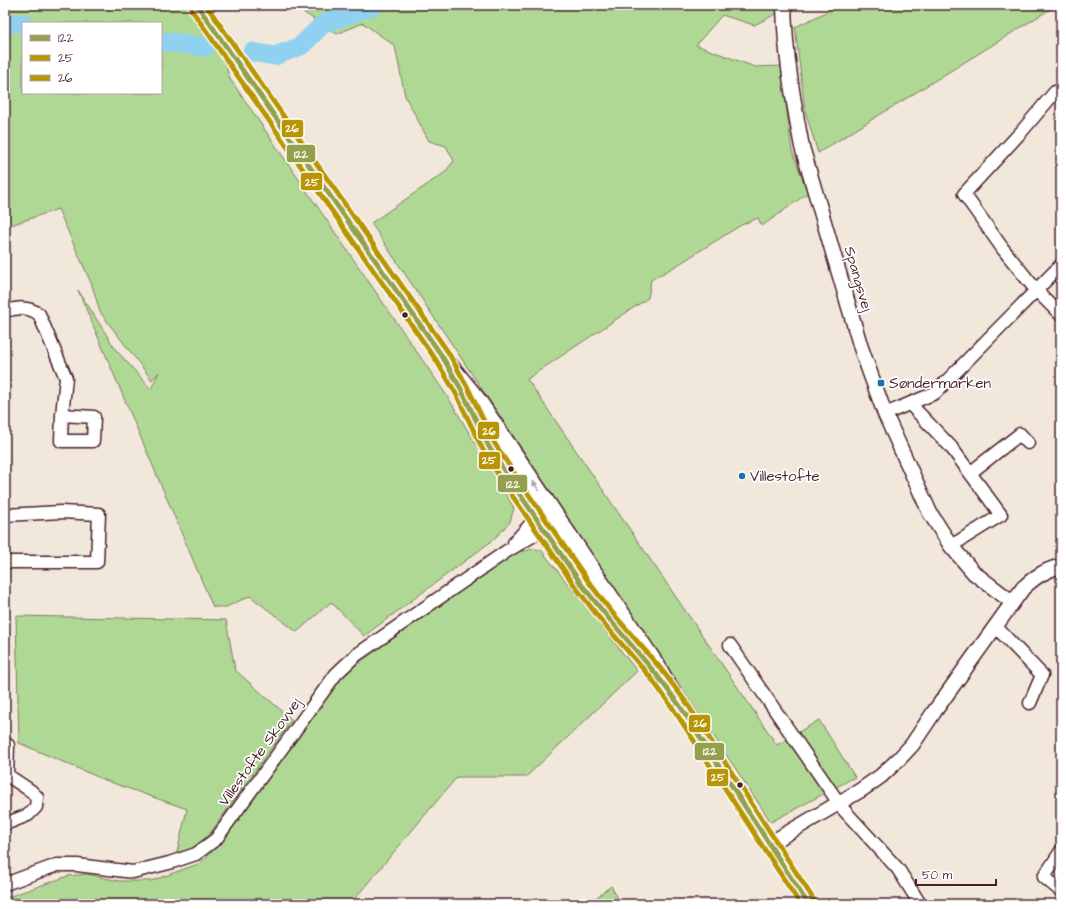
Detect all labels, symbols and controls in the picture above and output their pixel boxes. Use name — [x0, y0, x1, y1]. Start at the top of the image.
legend — [22, 22, 162, 94]
text: 122 — [58, 30, 73, 47]
text: 25 — [58, 50, 74, 67]
text: 26 — [58, 70, 73, 87]
line badge: 26 — [281, 119, 304, 138]
text: 26 — [284, 121, 299, 136]
line badge: 122 — [286, 144, 316, 163]
text: 122 — [294, 147, 309, 162]
line badge: 25 — [300, 172, 323, 191]
text: 25 — [304, 175, 319, 190]
street label: Spangsvej — [838, 244, 877, 315]
unlabelled marker — [400, 310, 410, 320]
place label: Søndermarken — [889, 373, 992, 394]
marker: Søndermarken — [876, 378, 886, 388]
line badge: 26 — [477, 421, 500, 440]
text: 26 — [481, 424, 496, 439]
line badge: 25 — [478, 451, 501, 470]
text: 25 — [481, 453, 496, 468]
unlabelled marker — [506, 464, 516, 474]
place label: Villestofte — [750, 466, 820, 487]
marker: Villestofte — [737, 471, 747, 481]
line badge: 122 — [497, 474, 528, 493]
text: 122 — [506, 477, 521, 492]
one-way arrow — [532, 481, 540, 491]
street label: Villestofte Skovvej — [214, 693, 307, 810]
line badge: 26 — [688, 714, 711, 733]
text: 26 — [692, 716, 707, 731]
line badge: 122 — [694, 742, 725, 761]
text: 122 — [703, 744, 718, 759]
line badge: 25 — [706, 768, 729, 787]
text: 25 — [710, 770, 725, 785]
unlabelled marker — [735, 780, 745, 790]
scale bar — [916, 861, 996, 887]
text: 50 m — [922, 867, 953, 884]

